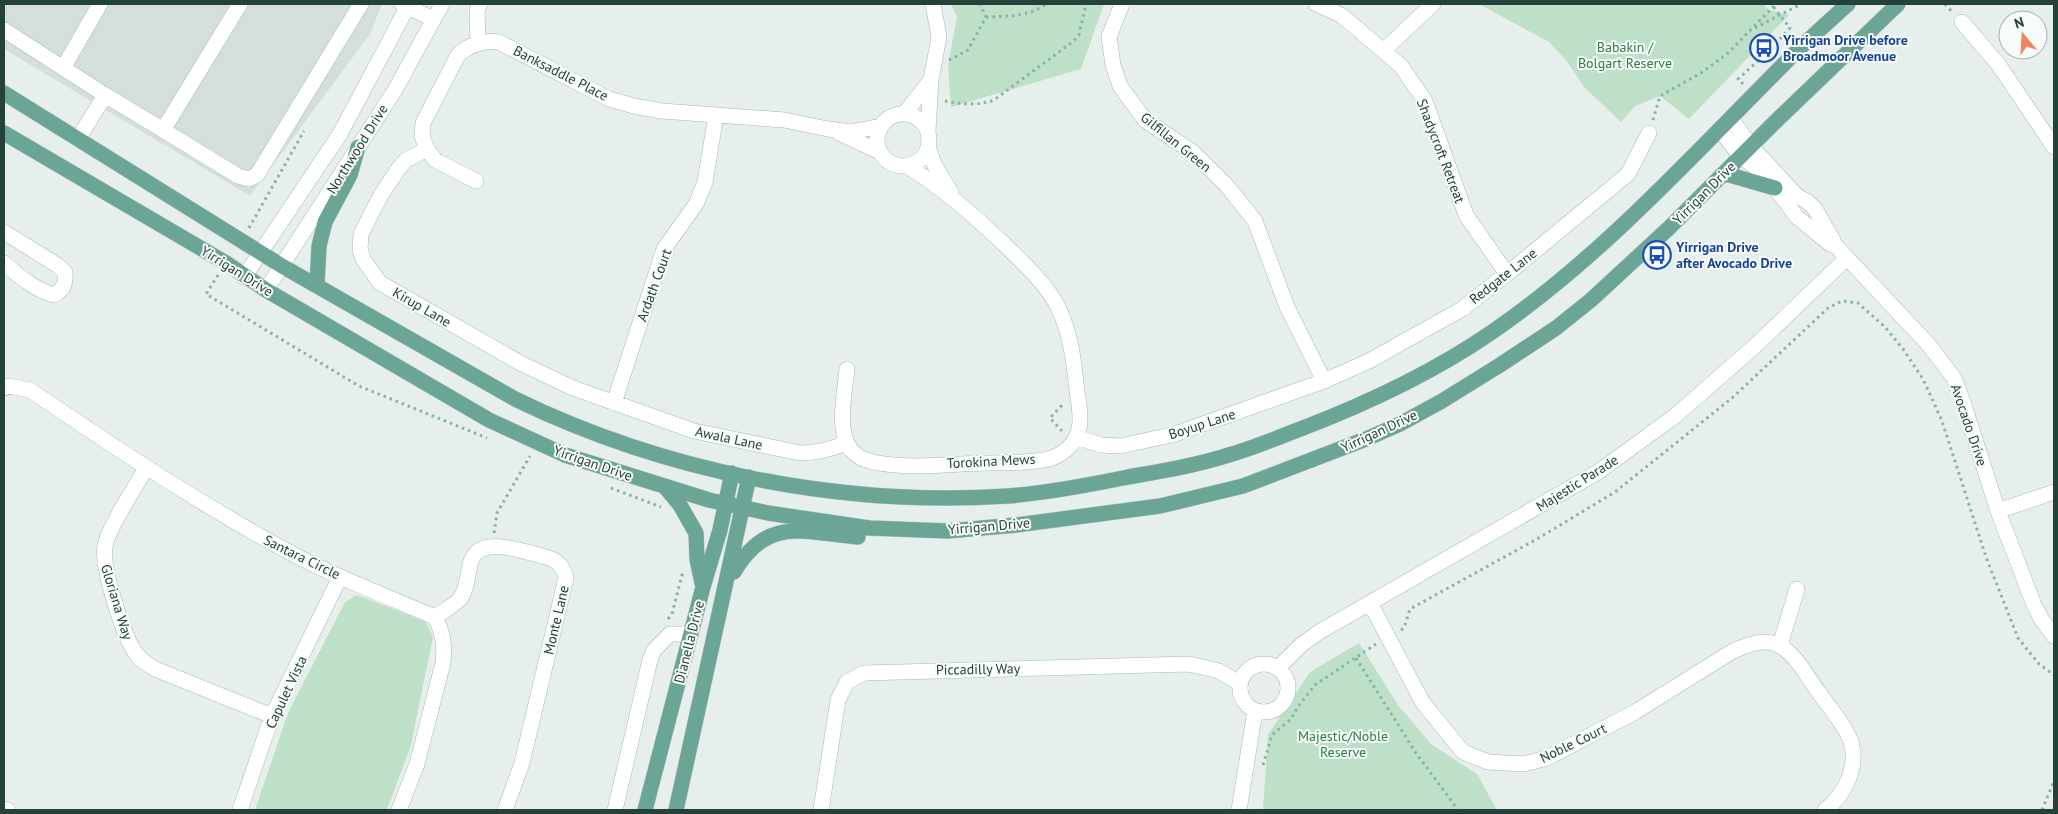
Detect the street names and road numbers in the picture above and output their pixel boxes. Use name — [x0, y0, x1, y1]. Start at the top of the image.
street label: Banksaddle Place — [510, 41, 612, 105]
street label: Shadycroft Retreat — [1413, 96, 1469, 206]
street label: Northwood Drive — [322, 101, 392, 197]
street label: Gilfillan Green — [1137, 108, 1215, 176]
street label: Yirrigan Drive — [1669, 158, 1739, 228]
street label: Yirrigan Drive — [197, 242, 277, 300]
street label: Redgate Lane — [1466, 244, 1540, 308]
street label: Ardath Court — [633, 246, 676, 324]
street label: Kirup Lane — [390, 283, 454, 331]
street label: Avocado Drive — [1947, 382, 1991, 468]
street label: Boyup Lane — [1166, 405, 1238, 443]
street label: Yirrigan Drive — [1338, 405, 1420, 457]
street label: Awala Lane — [694, 422, 764, 454]
street label: Yirrigan Drive — [551, 441, 635, 485]
street label: Torokina Mews — [946, 450, 1036, 472]
street label: Majestic Parade — [1533, 451, 1621, 515]
street label: Yirrigan Drive — [947, 513, 1031, 539]
street label: Santara Circle — [261, 531, 343, 583]
street label: Gloriana Way — [97, 562, 137, 642]
street label: Monte Lane — [539, 584, 573, 656]
street label: Dianella Drive — [670, 599, 708, 685]
street label: Capulet Vista — [261, 653, 311, 731]
street label: Piccadilly Way — [936, 659, 1021, 679]
street label: Noble Court — [1537, 719, 1609, 767]

